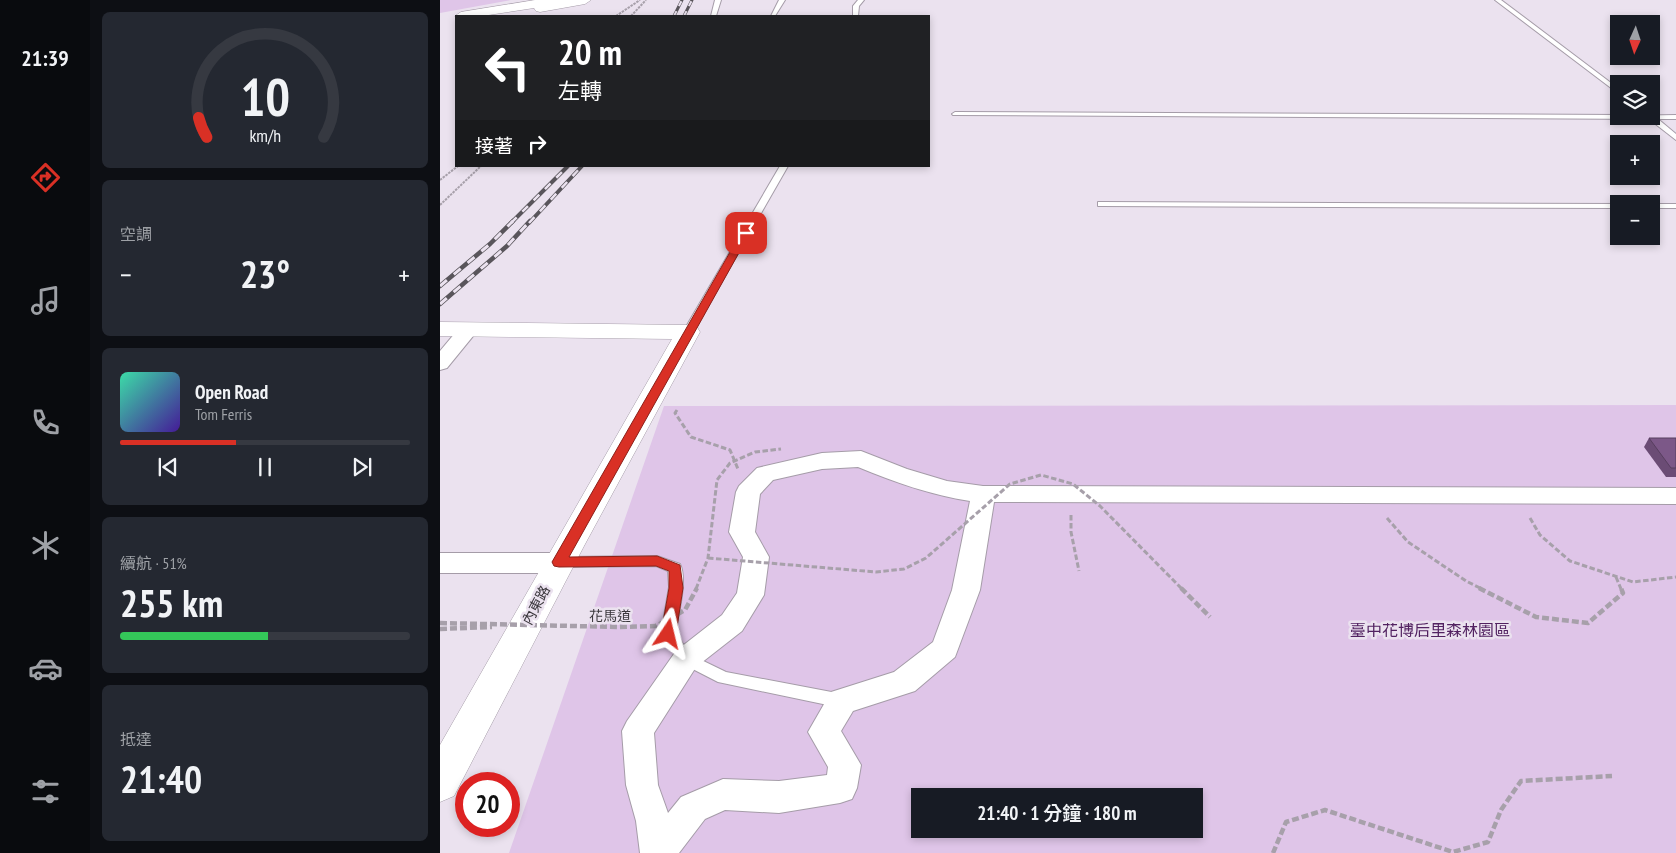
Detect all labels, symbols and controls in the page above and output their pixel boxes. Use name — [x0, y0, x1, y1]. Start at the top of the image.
north arrow — [1610, 15, 1660, 65]
map controls — [1610, 15, 1660, 245]
text: 20 m — [558, 29, 622, 75]
icon: left — [475, 35, 540, 100]
text: 21:39 — [21, 44, 69, 72]
text: 10 — [240, 63, 290, 130]
button: layers — [1610, 75, 1660, 125]
text: 左轉 — [558, 77, 602, 105]
text: km/h — [249, 124, 281, 147]
icon: right — [523, 130, 551, 158]
text: 接著 — [475, 134, 513, 158]
button: + — [1610, 135, 1660, 185]
icon: directions — [28, 160, 63, 195]
button: − — [1610, 195, 1660, 245]
pin — [725, 212, 767, 254]
icon: arrive — [732, 219, 760, 247]
text: 空調 — [120, 224, 152, 244]
text: 23° — [240, 249, 290, 298]
text: − — [120, 256, 132, 293]
text: + — [398, 256, 410, 293]
icon: music — [28, 283, 63, 318]
text: Open Road — [195, 380, 268, 404]
text: Tom Ferris — [195, 404, 252, 424]
icon: phone — [28, 405, 63, 440]
icon: previous — [154, 453, 182, 481]
icon: pause — [251, 453, 279, 481]
icon: next — [348, 453, 376, 481]
icon: climate — [28, 528, 63, 563]
text: 續航 · 51% — [120, 553, 187, 573]
text: 255 km — [120, 578, 223, 627]
street label: 內東路 — [518, 582, 554, 628]
street label: 花馬道 — [589, 607, 631, 625]
position arrow — [641, 607, 693, 659]
park label: 臺中花博后里森林園區 — [1350, 620, 1510, 640]
icon: car — [28, 651, 63, 686]
text: 抵達 — [120, 729, 152, 749]
text: 21:40 — [120, 754, 202, 803]
speed limit sign: 20 — [455, 772, 520, 837]
icon: filters — [28, 774, 63, 809]
text: 21:40 · 1 分鐘 · 180 m — [977, 801, 1137, 825]

